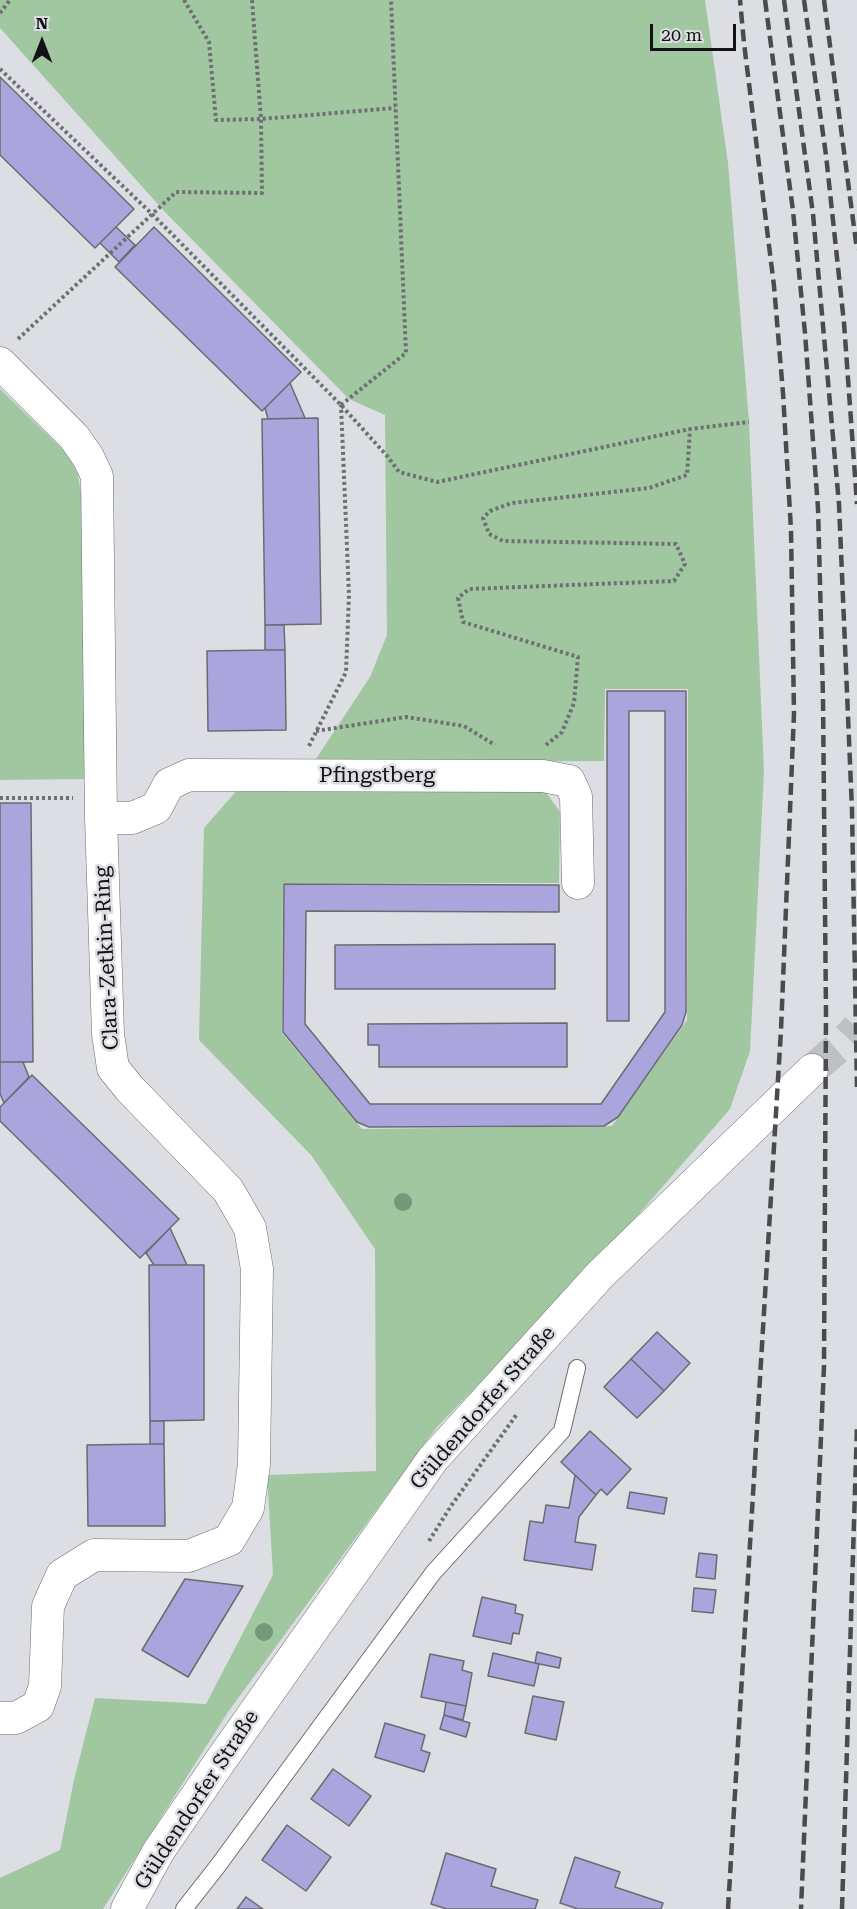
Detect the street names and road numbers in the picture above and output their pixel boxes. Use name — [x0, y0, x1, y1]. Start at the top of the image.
street label: Pfingstberg — [319, 763, 435, 789]
street label: Clara-Zetkin-Ring — [90, 865, 124, 1051]
street label: Güldendorfer Straße — [405, 1321, 561, 1495]
street label: Güldendorfer Straße — [130, 1706, 264, 1894]

